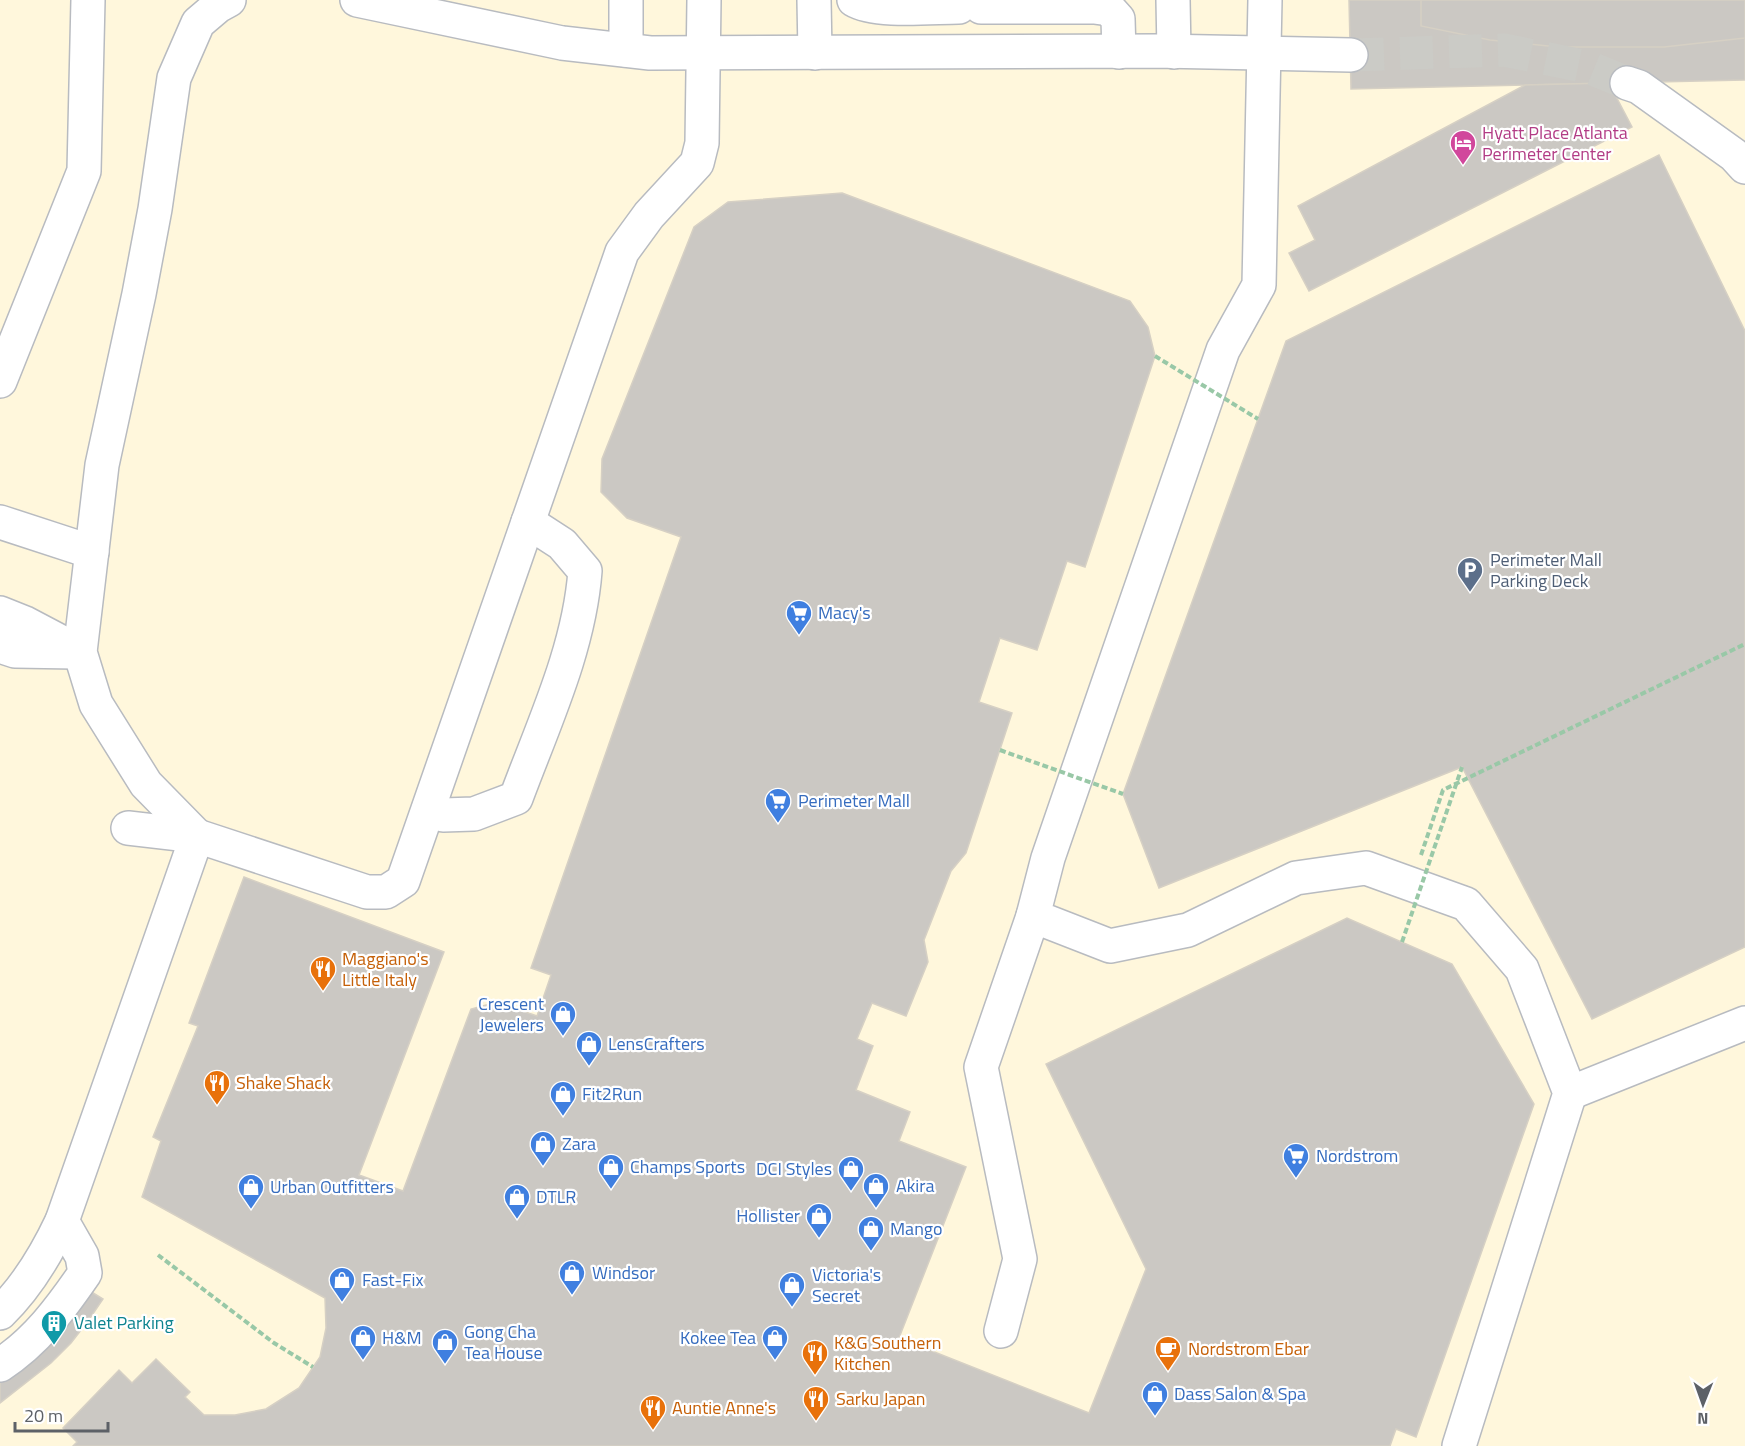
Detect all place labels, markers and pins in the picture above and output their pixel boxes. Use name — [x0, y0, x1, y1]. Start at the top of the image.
place label: Hyatt Place Atlanta Perimeter Center — [1482, 119, 1628, 167]
hotel icon: Hyatt Place Atlanta Perimeter Center — [1448, 128, 1478, 166]
place label: Perimeter Mall Parking Deck — [1490, 546, 1602, 594]
parking icon: Perimeter Mall Parking Deck — [1455, 555, 1485, 593]
supermarket icon: Macy's — [784, 598, 814, 636]
place label: Macy's — [818, 599, 871, 626]
supermarket icon: Perimeter Mall — [763, 786, 793, 824]
place label: Perimeter Mall — [798, 787, 910, 814]
place label: Maggiano's Little Italy — [342, 945, 429, 993]
restaurant icon: Maggiano's Little Italy — [308, 954, 338, 992]
place label: Crescent Jewelers — [478, 990, 545, 1038]
shop icon: Crescent Jewelers — [548, 999, 578, 1037]
shop icon: LensCrafters — [574, 1029, 604, 1067]
place label: LensCrafters — [608, 1030, 705, 1057]
restaurant icon: Shake Shack — [202, 1068, 232, 1106]
place label: Shake Shack — [236, 1069, 331, 1096]
shop icon: Fit2Run — [548, 1079, 578, 1117]
place label: Fit2Run — [582, 1080, 642, 1107]
shop icon: Zara — [528, 1129, 558, 1167]
place label: Zara — [562, 1130, 596, 1157]
supermarket icon: Nordstrom — [1281, 1141, 1311, 1179]
place label: Nordstrom — [1316, 1142, 1398, 1169]
shop icon: Champs Sports — [596, 1152, 626, 1190]
place label: Champs Sports — [630, 1153, 745, 1180]
shop icon: DCI Styles — [836, 1154, 866, 1192]
place label: DCI Styles — [756, 1155, 832, 1182]
shop icon: Akira — [861, 1171, 891, 1209]
shop icon: Urban Outfitters — [236, 1172, 266, 1210]
place label: Akira — [896, 1172, 935, 1199]
place label: Urban Outfitters — [270, 1173, 394, 1200]
shop icon: DTLR — [502, 1182, 532, 1220]
place label: DTLR — [536, 1183, 576, 1210]
shop icon: Hollister — [804, 1201, 834, 1239]
place label: Hollister — [736, 1202, 800, 1229]
shop icon: Mango — [856, 1214, 886, 1252]
place label: Mango — [890, 1215, 943, 1242]
shop icon: Windsor — [557, 1258, 587, 1296]
place label: Windsor — [592, 1259, 655, 1286]
place label: Victoria's Secret — [812, 1261, 881, 1309]
shop icon: Fast-Fix — [327, 1265, 357, 1303]
place label: Fast-Fix — [362, 1266, 424, 1293]
shop icon: Victoria's Secret — [777, 1270, 807, 1308]
building icon: Valet Parking — [39, 1308, 69, 1346]
place label: Valet Parking — [74, 1309, 174, 1336]
place label: Gong Cha Tea House — [464, 1318, 542, 1366]
shop icon: H&M — [348, 1323, 378, 1361]
shop icon: Kokee Tea — [760, 1323, 790, 1361]
place label: H&M — [382, 1324, 422, 1351]
place label: Kokee Tea — [680, 1324, 756, 1351]
shop icon: Gong Cha Tea House — [430, 1327, 460, 1365]
place label: K&G Southern Kitchen — [834, 1329, 941, 1377]
cafe icon: Nordstrom Ebar — [1153, 1334, 1183, 1372]
place label: Nordstrom Ebar — [1188, 1335, 1309, 1362]
restaurant icon: K&G Southern Kitchen — [800, 1338, 830, 1376]
shop icon: Dass Salon & Spa — [1140, 1379, 1170, 1417]
place label: Dass Salon & Spa — [1174, 1380, 1306, 1407]
restaurant icon: Sarku Japan — [801, 1384, 831, 1422]
place label: Sarku Japan — [836, 1385, 926, 1412]
restaurant icon: Auntie Anne's — [638, 1393, 668, 1431]
place label: Auntie Anne's — [672, 1394, 776, 1421]

